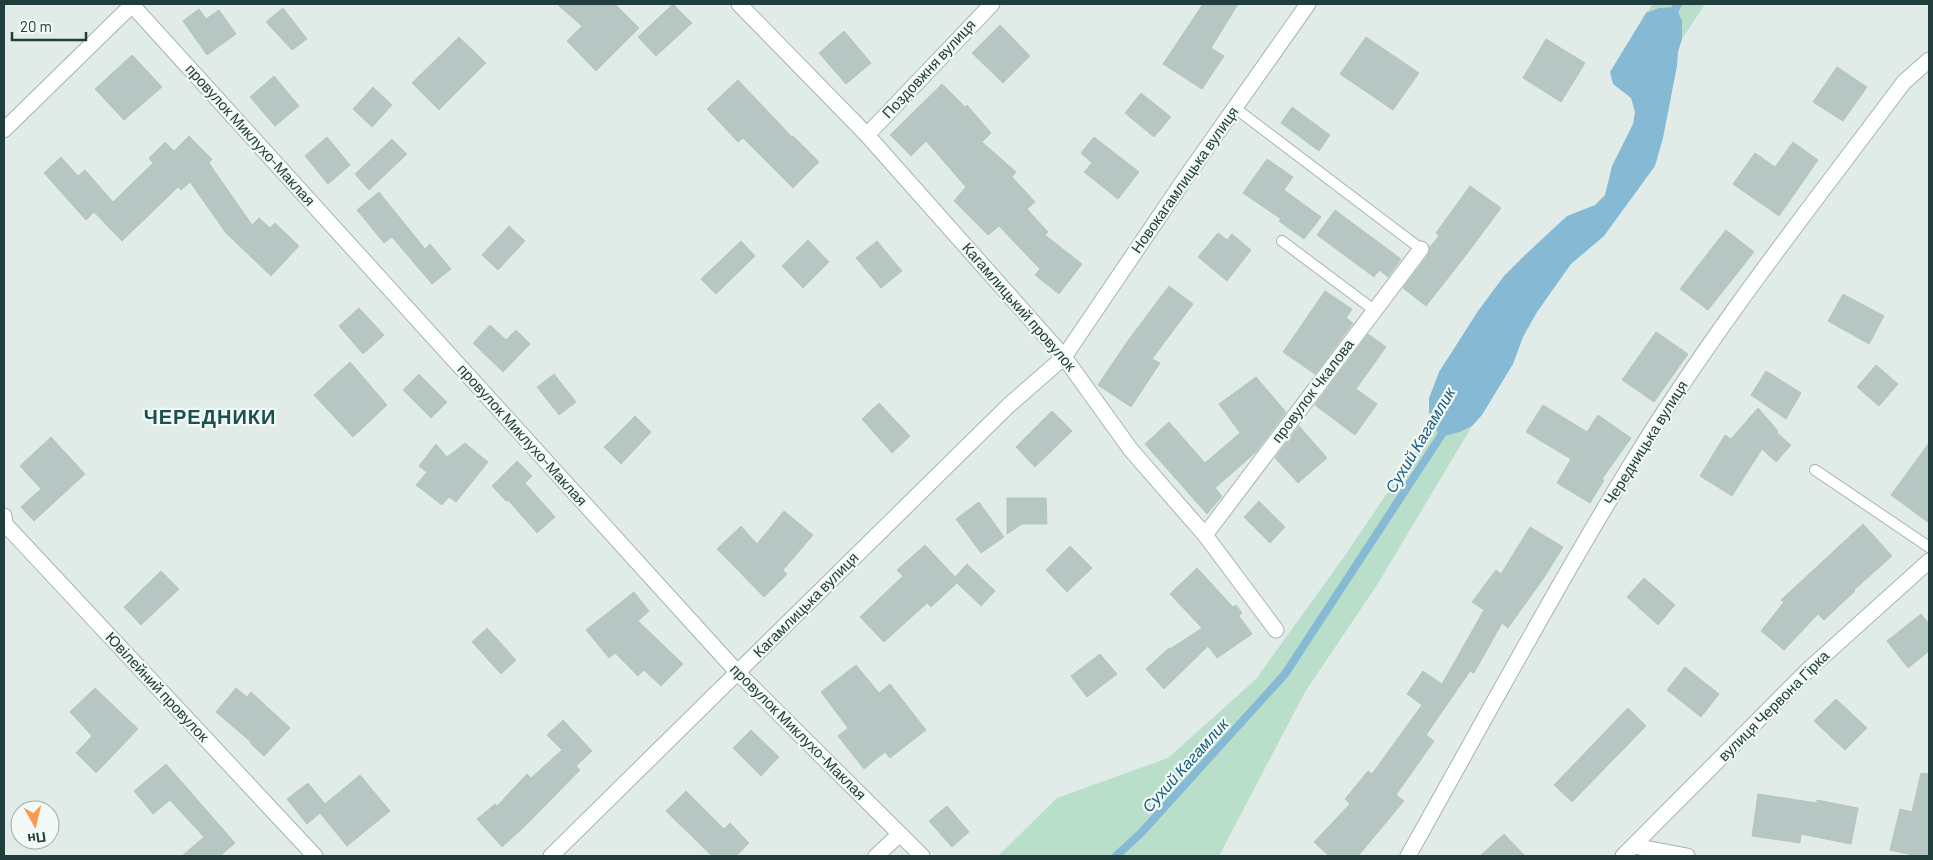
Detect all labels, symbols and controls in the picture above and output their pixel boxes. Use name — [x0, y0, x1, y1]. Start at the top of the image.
scale bar — [12, 10, 86, 42]
street label: Поздовжня вулиця — [878, 15, 979, 121]
text: 20 m — [20, 17, 52, 35]
street label: провулок Миклухо-Маклая — [182, 60, 319, 209]
street label: Новокагамлицька вулиця — [1127, 103, 1242, 256]
street label: Кагамлицький провулок — [959, 238, 1081, 375]
street label: провулок Чкалова — [1267, 335, 1357, 446]
street label: провулок Миклухо-Маклая — [454, 360, 591, 509]
street label: Чередницька вулиця — [1600, 377, 1691, 508]
water label: Сухий Кагамлик — [1381, 382, 1459, 496]
district label: ЧЕРЕДНИКИ — [144, 404, 276, 428]
street label: Кагамлицька вулиця — [749, 548, 862, 661]
street label: Ювілейний провулок — [102, 628, 214, 745]
street label: вулиця Червона Гірка — [1714, 646, 1833, 764]
street label: провулок Миклухо-Маклая — [727, 660, 870, 803]
water label: Сухий Кагамлик — [1138, 713, 1233, 815]
north arrow — [10, 800, 60, 850]
text: Пн — [27, 829, 47, 848]

